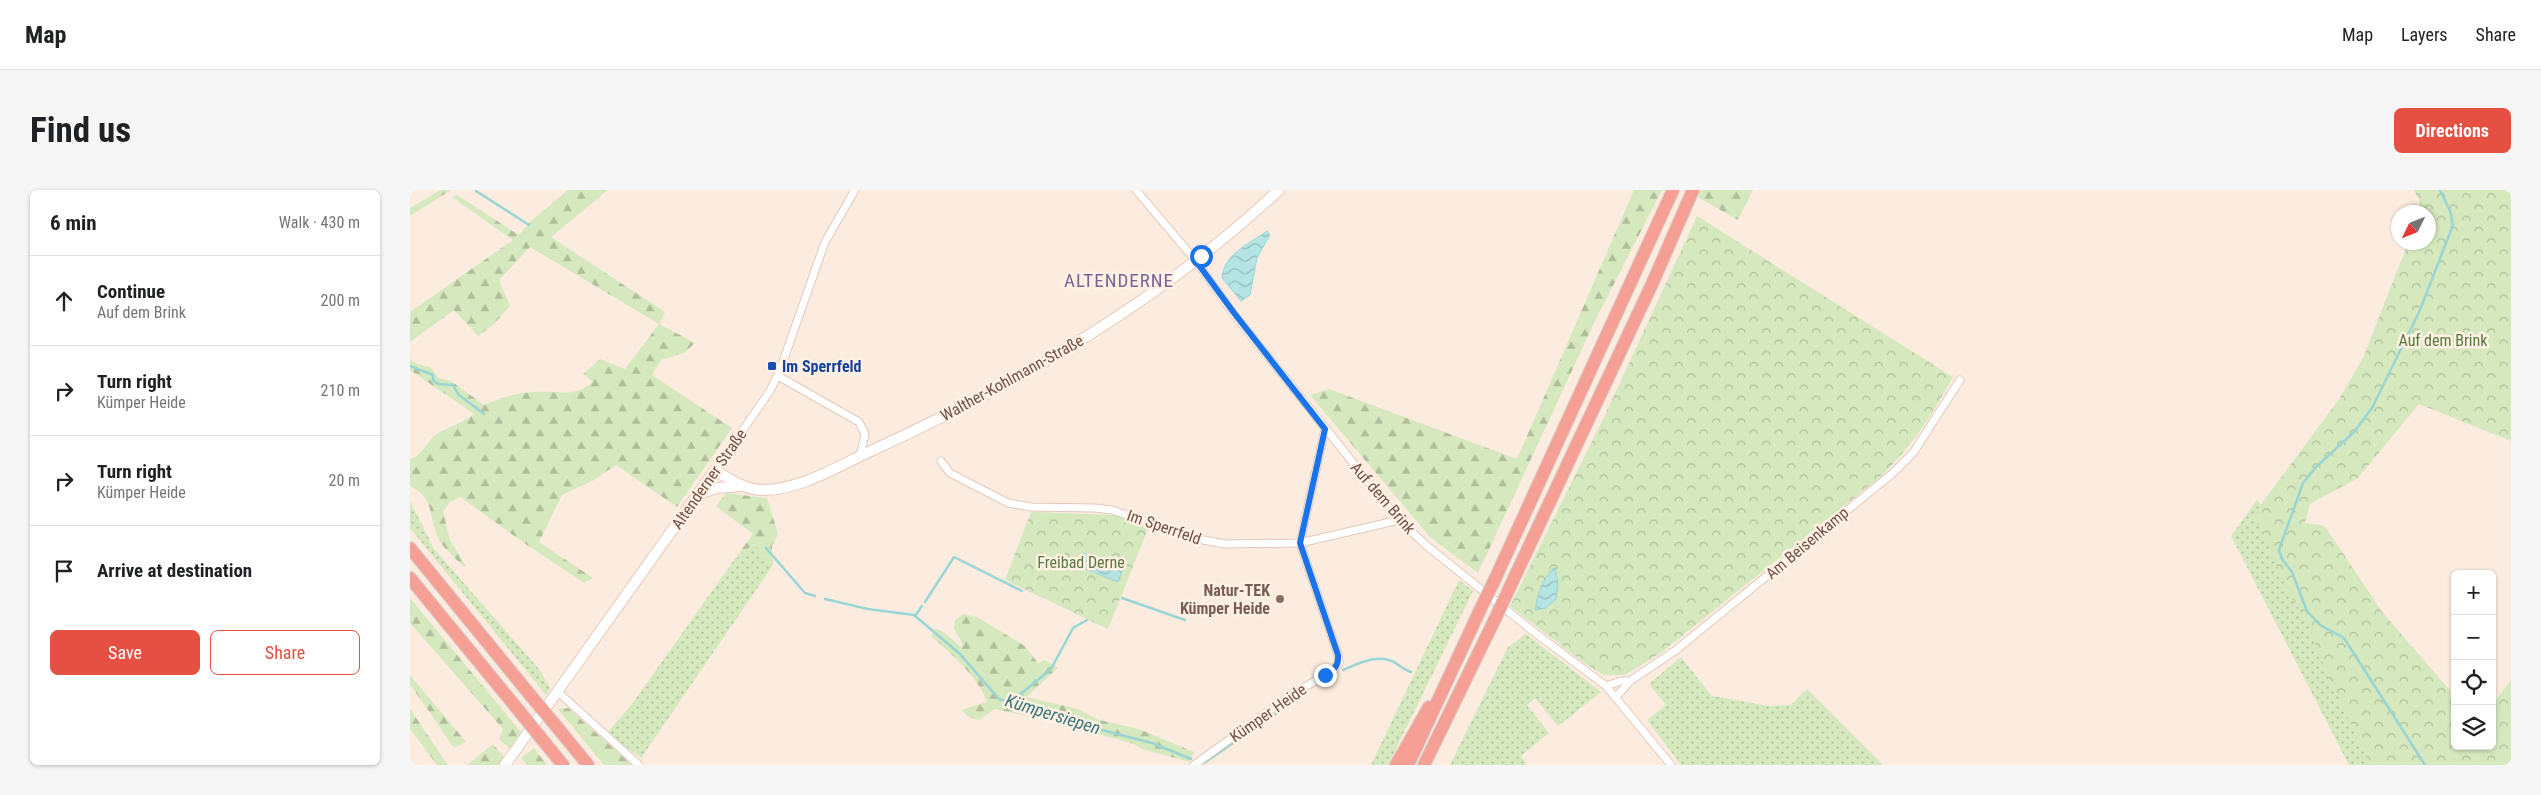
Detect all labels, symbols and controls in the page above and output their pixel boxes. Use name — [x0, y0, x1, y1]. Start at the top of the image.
text: Map — [25, 21, 66, 49]
text: Map — [2342, 24, 2373, 45]
text: Layers — [2401, 24, 2448, 45]
text: Share — [2476, 24, 2516, 45]
button: Directions — [2394, 108, 2511, 153]
text: Find us — [30, 110, 131, 151]
north arrow — [2391, 205, 2436, 250]
text: 6 min — [50, 211, 97, 235]
text: Walk · 430 m — [279, 213, 360, 232]
route start — [1190, 245, 1213, 268]
district label: ALTENDERNE — [1064, 269, 1174, 292]
text: Continue — [97, 280, 165, 303]
icon: ahead — [50, 287, 78, 315]
text: 200 m — [321, 291, 360, 310]
text: Auf dem Brink — [97, 303, 186, 322]
street label: Walther-Kohlmann-Straße — [937, 331, 1087, 425]
park label: Auf dem Brink — [2398, 331, 2488, 350]
place label: Im Sperrfeld — [782, 357, 862, 376]
marker: Im Sperrfeld — [766, 360, 778, 372]
text: Turn right — [97, 370, 172, 393]
icon: right — [50, 377, 78, 405]
text: 210 m — [321, 381, 360, 400]
text: Kümper Heide — [97, 393, 186, 412]
street label: Altenderner Straße — [667, 425, 751, 533]
street label: Auf dem Brink — [1347, 458, 1420, 538]
text: Turn right — [97, 460, 172, 483]
icon: right — [50, 467, 78, 495]
text: 20 m — [328, 471, 360, 490]
text: Kümper Heide — [97, 483, 186, 502]
street label: Am Beisenkamp — [1762, 503, 1852, 583]
street label: Im Sperrfeld — [1124, 505, 1204, 549]
park label: Freibad Derne — [1037, 553, 1125, 572]
icon: arrive — [50, 557, 78, 585]
text: Arrive at destination — [97, 559, 252, 582]
map controls — [2451, 570, 2496, 750]
button: + — [2451, 570, 2496, 615]
place label: Natur-TEK Kümper Heide — [1180, 581, 1270, 618]
marker: Natur-TEK Kümper Heide — [1274, 593, 1286, 605]
button: − — [2451, 615, 2496, 660]
button: Save — [50, 630, 200, 675]
button: Share — [210, 630, 360, 675]
button: locate — [2451, 660, 2496, 705]
route end — [1314, 664, 1337, 687]
street label: Kümper Heide — [1226, 680, 1310, 746]
water label: Kümpersiepen — [1003, 690, 1103, 738]
button: layers — [2451, 705, 2496, 750]

